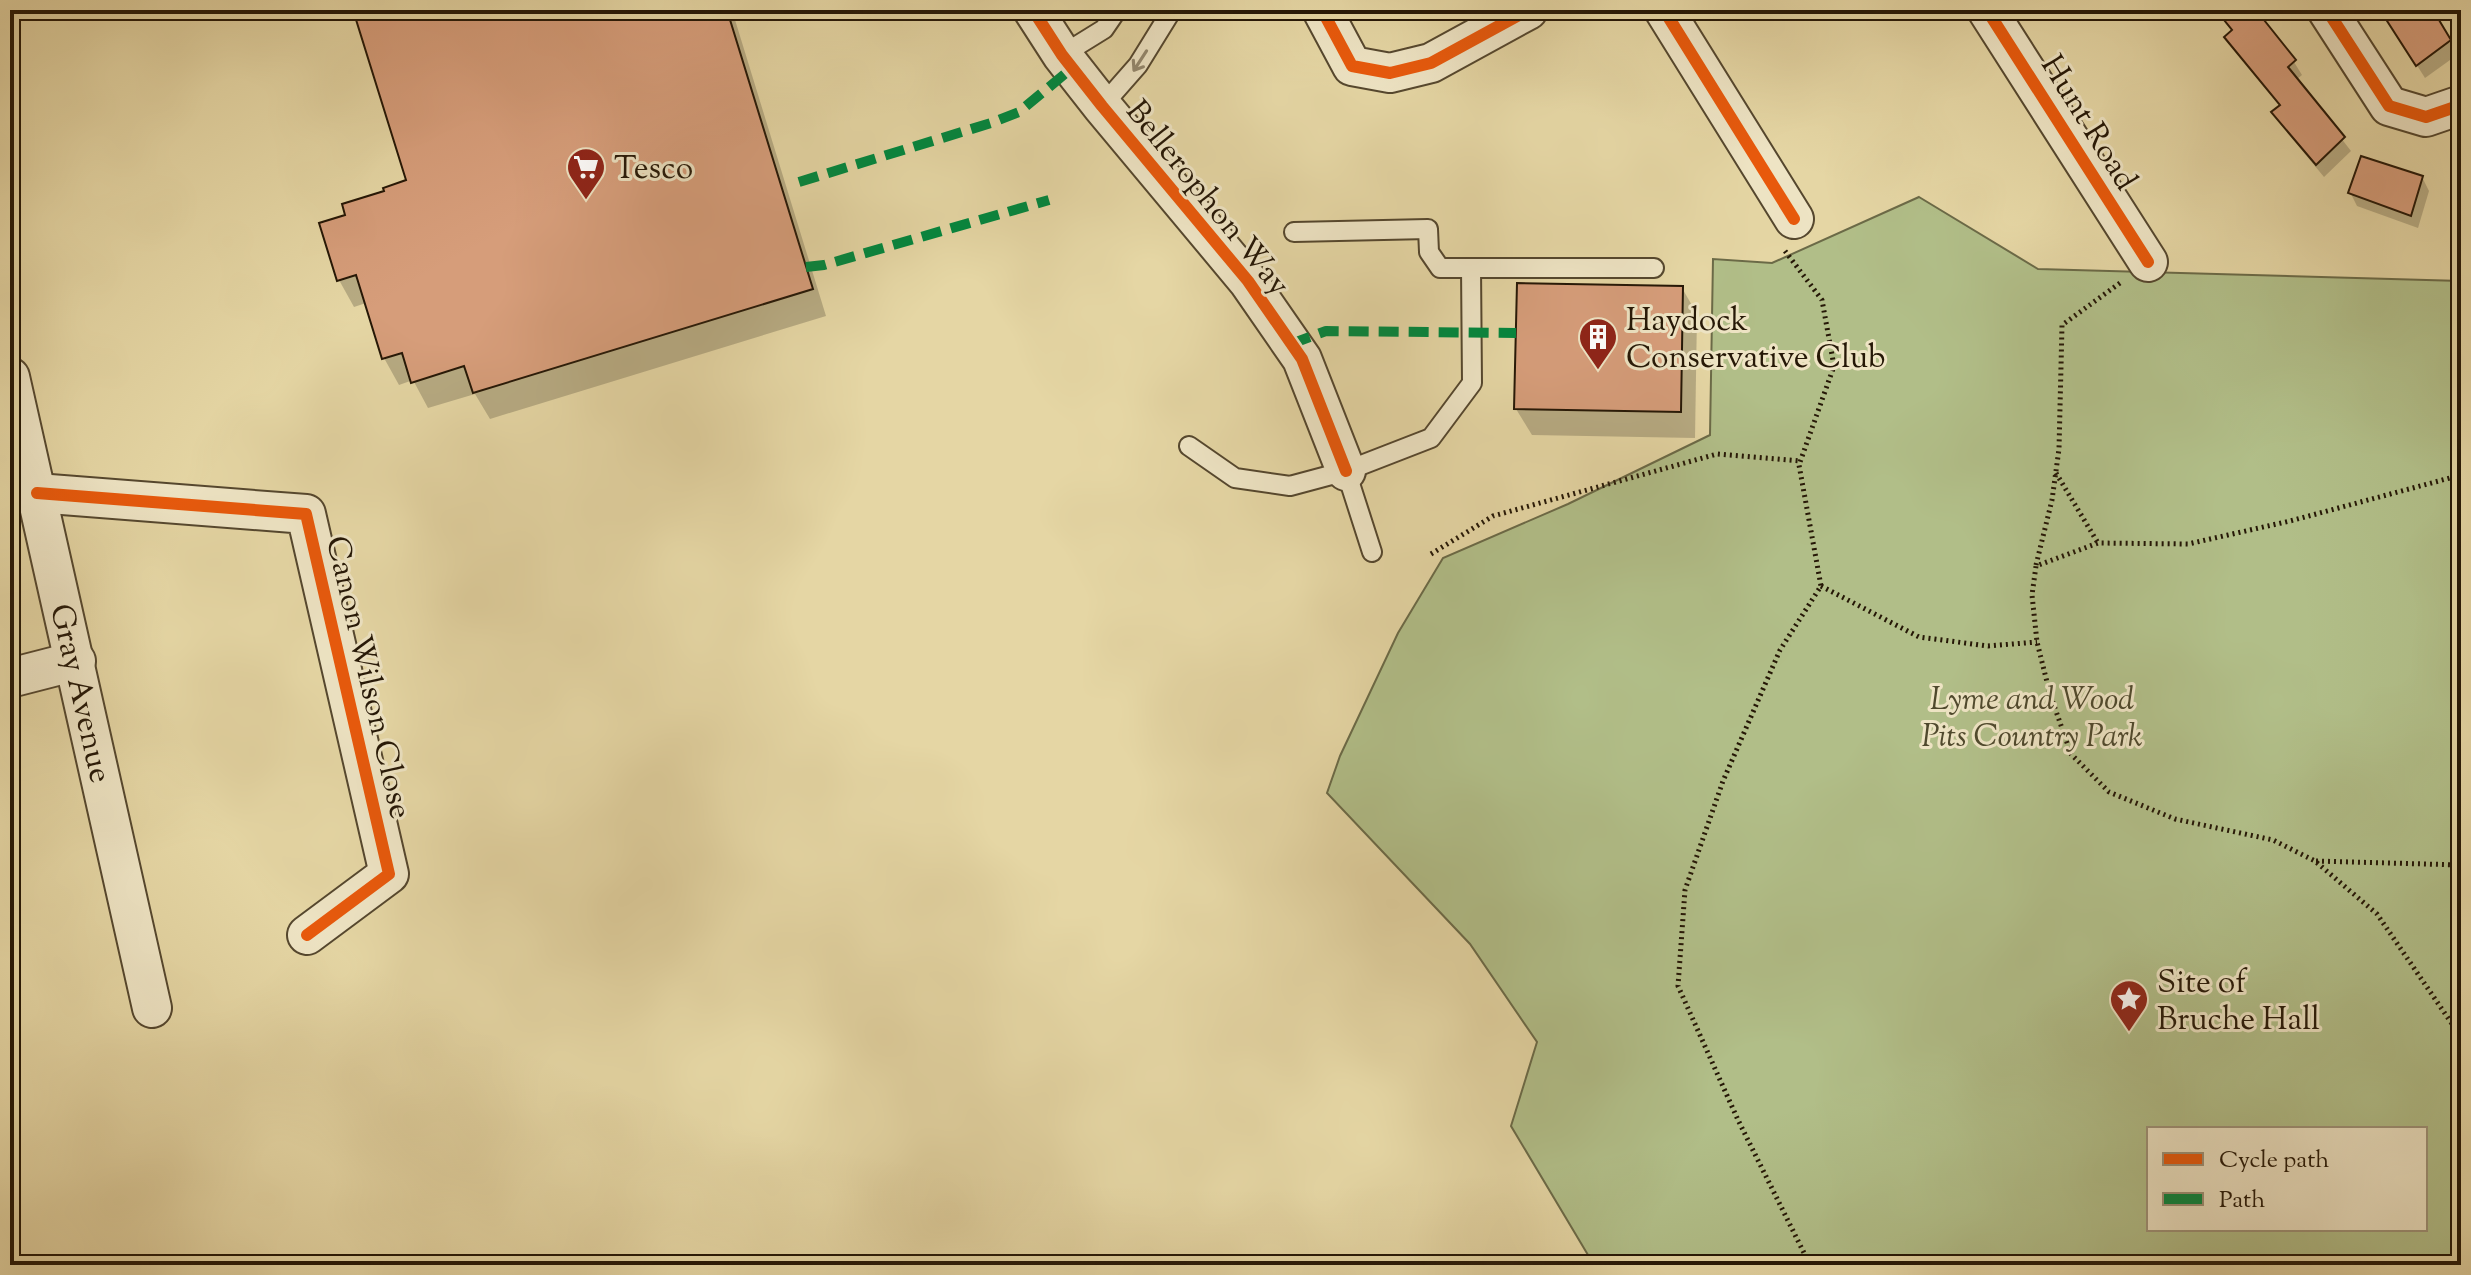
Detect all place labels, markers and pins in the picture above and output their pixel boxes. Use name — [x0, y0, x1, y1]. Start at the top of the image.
supermarket icon: Tesco — [565, 146, 607, 201]
place label: Tesco — [614, 147, 693, 193]
place label: Haydock Conservative Club — [1626, 299, 1885, 382]
building icon: Haydock Conservative Club — [1577, 316, 1619, 371]
place label: Site of Bruche Hall — [2157, 961, 2320, 1044]
place icon: Site of Bruche Hall — [2108, 978, 2150, 1033]

